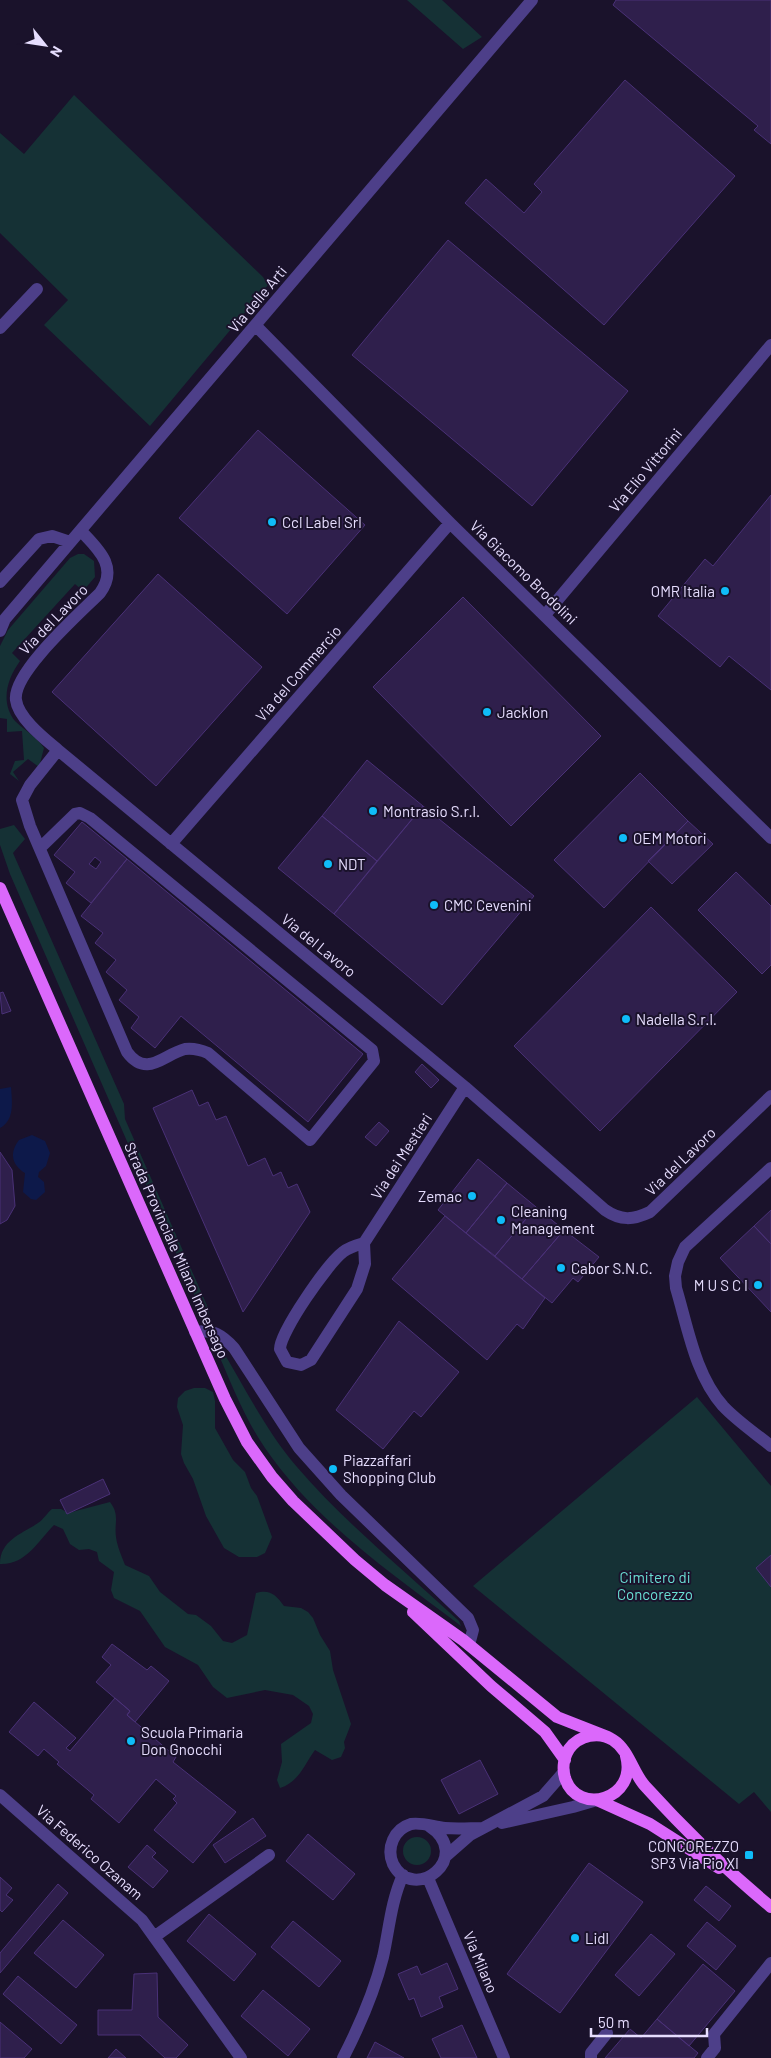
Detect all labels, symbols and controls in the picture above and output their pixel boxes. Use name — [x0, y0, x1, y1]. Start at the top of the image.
north arrow — [20, 20, 70, 70]
text: N — [47, 43, 66, 60]
street label: Via delle Arti — [224, 262, 290, 336]
street label: Via Elio Vittorini — [605, 425, 685, 515]
place label: Ccl Label Srl — [282, 513, 362, 531]
marker: Ccl Label Srl — [266, 516, 278, 528]
street label: Via Giacomo Brodolini — [467, 516, 581, 628]
street label: Via del Lavoro — [15, 580, 91, 658]
place label: OMR Italia — [651, 582, 715, 600]
marker: OMR Italia — [719, 585, 731, 597]
street label: Via del Commercio — [251, 621, 345, 725]
place label: Jacklon — [497, 703, 548, 721]
marker: Jacklon — [481, 706, 493, 718]
place label: Montrasio S.r.l. — [383, 802, 480, 820]
marker: Montrasio S.r.l. — [367, 805, 379, 817]
place label: OEM Motori — [633, 829, 707, 847]
marker: OEM Motori — [617, 832, 629, 844]
place label: NDT — [338, 855, 366, 873]
marker: NDT — [322, 858, 334, 870]
place label: CMC Cevenini — [444, 896, 532, 914]
marker: CMC Cevenini — [428, 899, 440, 911]
street label: Via del Lavoro — [278, 909, 360, 981]
place label: Nadella S.r.l. — [636, 1010, 717, 1028]
marker: Nadella S.r.l. — [620, 1013, 632, 1025]
street label: Via dei Mestieri — [367, 1110, 435, 1202]
street label: Via del Lavoro — [641, 1123, 719, 1199]
street label: Strada Provinciale Milano Imbersago — [121, 1139, 233, 1361]
place label: Zemac — [418, 1187, 462, 1205]
marker: Zemac — [466, 1190, 478, 1202]
place label: Cleaning Management — [511, 1202, 595, 1237]
marker: Cleaning Management — [495, 1214, 507, 1226]
place label: Cabor S.N.C. — [571, 1259, 653, 1277]
marker: Cabor S.N.C. — [555, 1262, 567, 1274]
place label: M U S C I — [694, 1276, 748, 1294]
marker: M U S C I — [752, 1279, 764, 1291]
place label: Piazzaffari Shopping Club — [343, 1451, 436, 1486]
marker: Piazzaffari Shopping Club — [327, 1463, 339, 1475]
park label: Cimitero di Concorezzo — [617, 1568, 693, 1603]
place label: Scuola Primaria Don Gnocchi — [141, 1723, 243, 1758]
marker: Scuola Primaria Don Gnocchi — [125, 1735, 137, 1747]
street label: Via Federico Ozanam — [33, 1801, 147, 1903]
place label: CONCOREZZO SP3 Via Pio XI — [648, 1837, 739, 1872]
marker: CONCOREZZO SP3 Via Pio XI — [743, 1849, 755, 1861]
street label: Via Milano — [460, 1928, 502, 1996]
place label: Lidl — [585, 1929, 609, 1947]
marker: Lidl — [569, 1932, 581, 1944]
scale bar — [591, 2006, 707, 2038]
text: 50 m — [598, 2013, 630, 2031]

